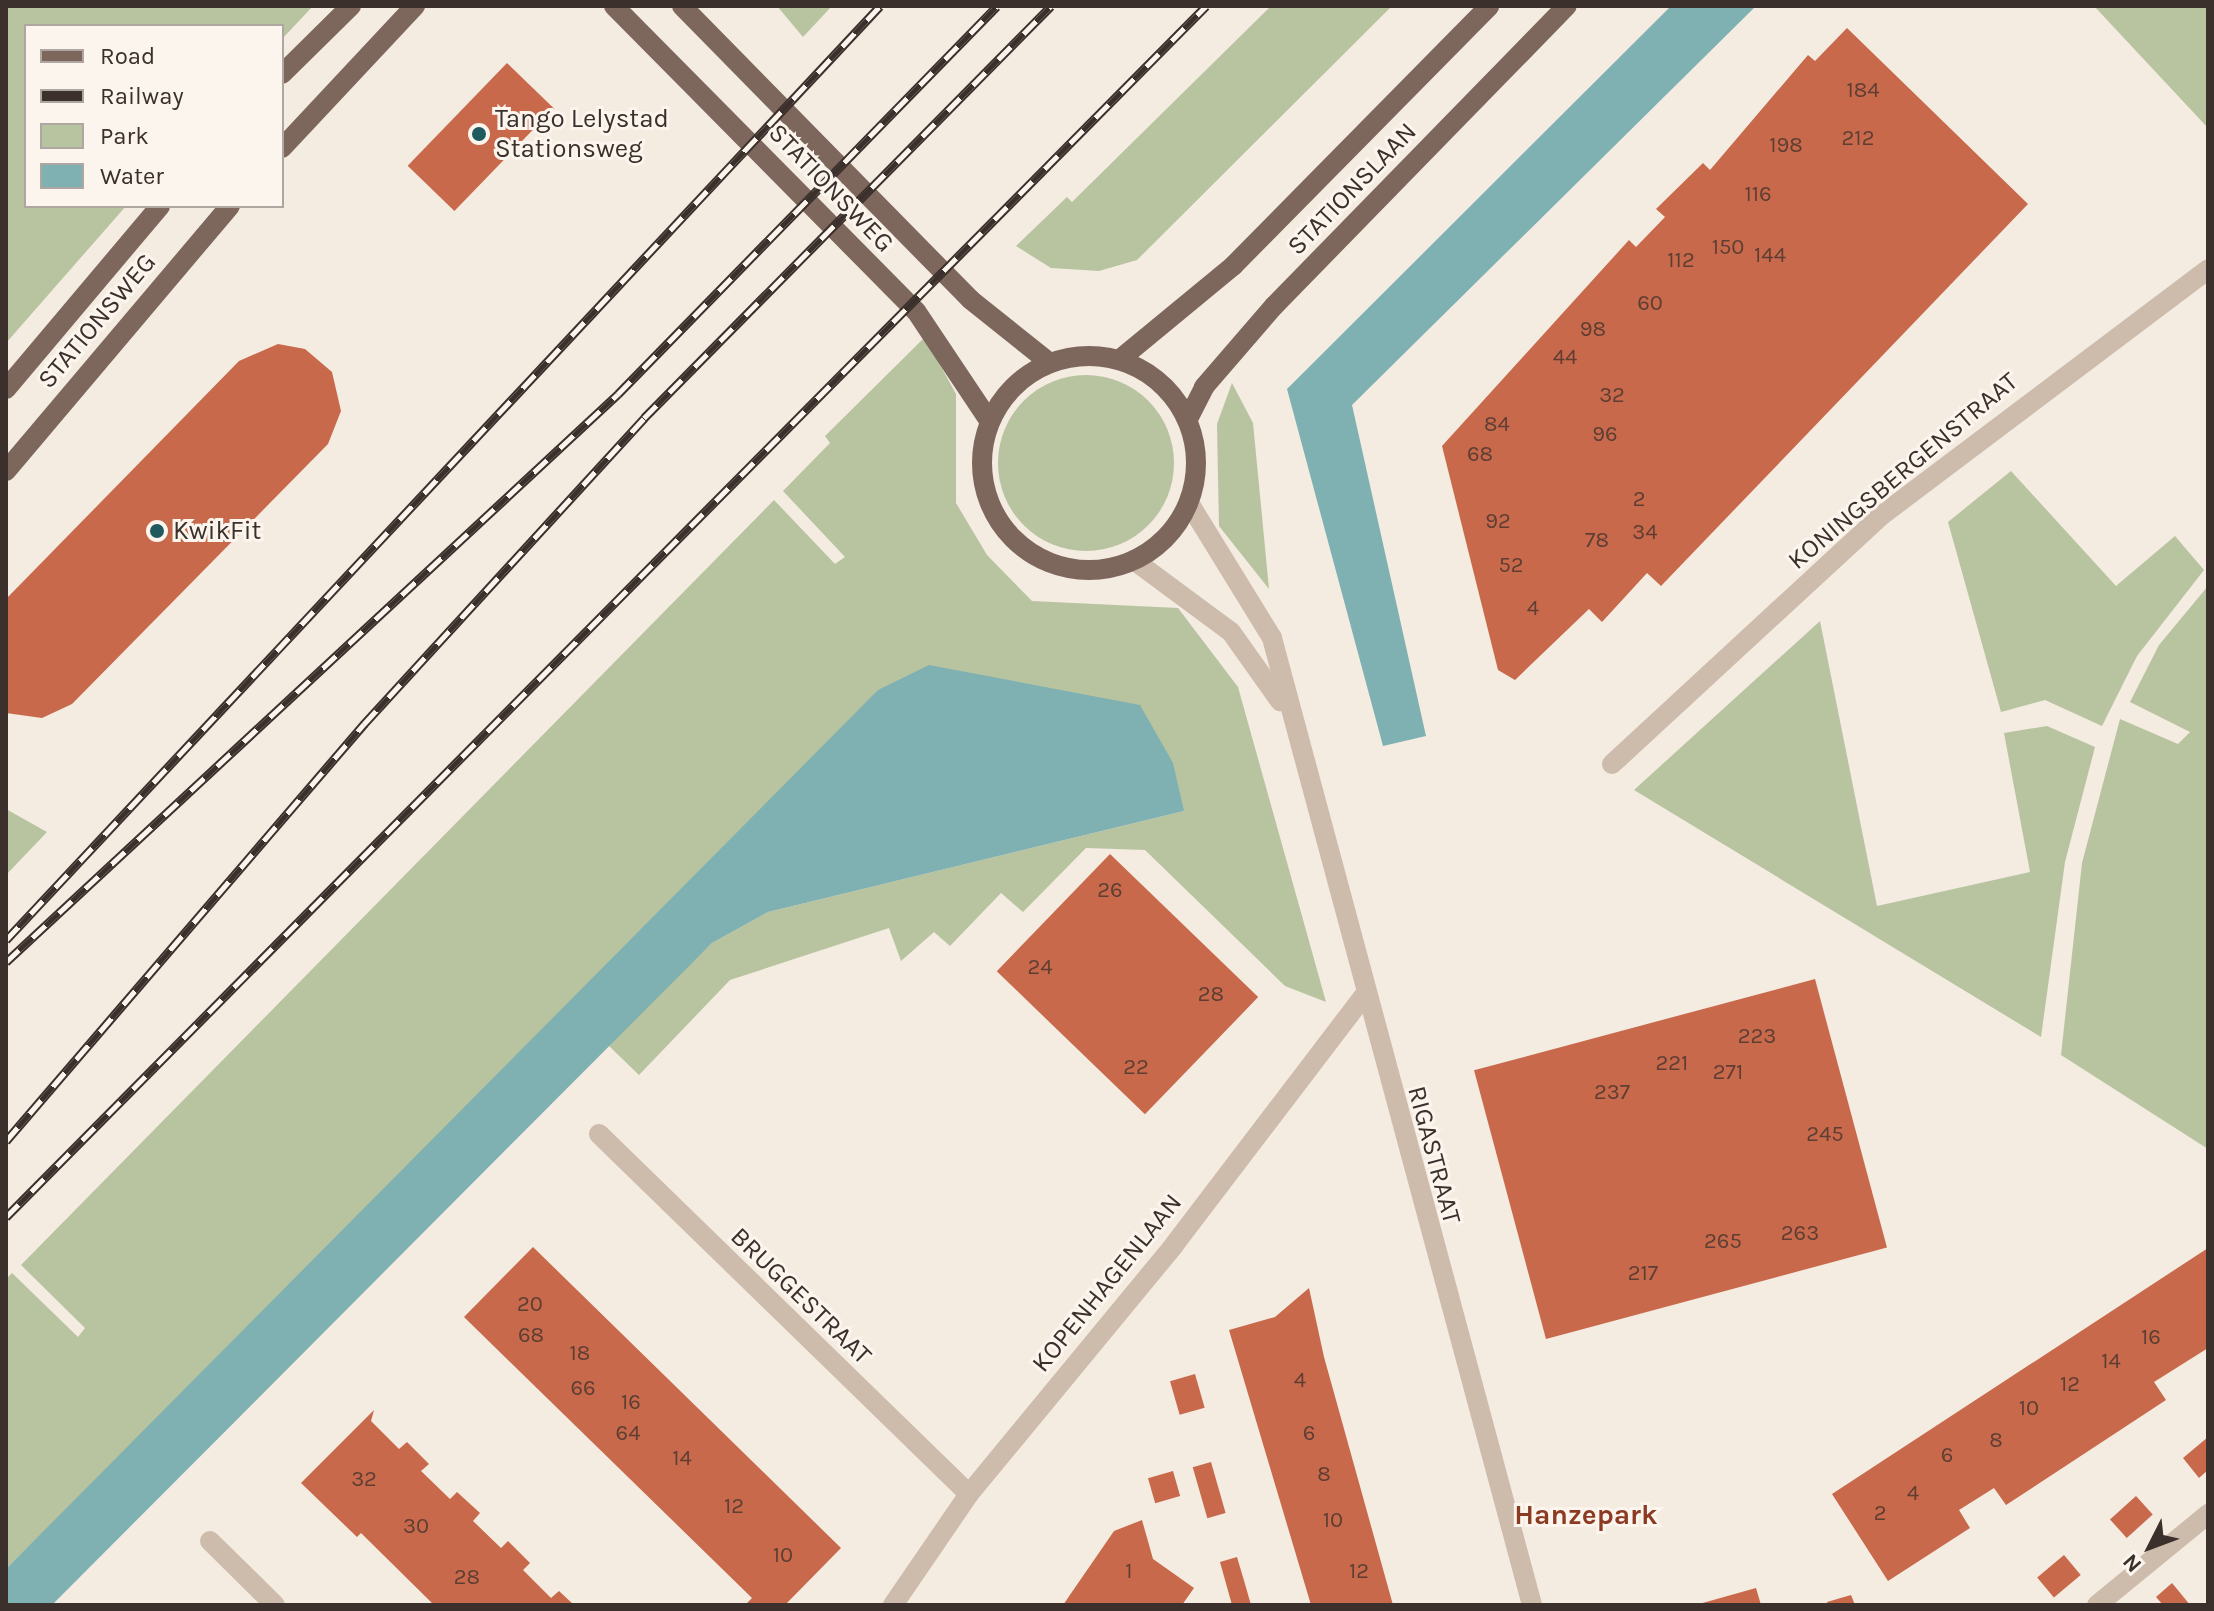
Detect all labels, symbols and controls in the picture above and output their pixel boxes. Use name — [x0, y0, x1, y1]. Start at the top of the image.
legend — [24, 24, 284, 208]
text: Road — [100, 42, 155, 70]
house number: 184 — [1846, 78, 1880, 104]
text: Railway — [100, 82, 184, 110]
place label: Tango Lelystad Stationsweg — [495, 103, 669, 164]
street label: STATIONSLAAN — [1281, 116, 1423, 262]
street label: STATIONSWEG — [762, 117, 900, 259]
text: Park — [100, 122, 149, 150]
marker: Tango Lelystad Stationsweg — [470, 125, 488, 143]
house number: 212 — [1842, 126, 1874, 152]
house number: 198 — [1769, 133, 1803, 159]
text: Water — [100, 162, 164, 190]
house number: 116 — [1744, 182, 1772, 208]
house number: 150 — [1712, 235, 1744, 261]
house number: 144 — [1754, 243, 1786, 269]
street label: STATIONSWEG — [31, 247, 163, 395]
house number: 112 — [1667, 248, 1695, 274]
house number: 60 — [1637, 291, 1663, 317]
house number: 98 — [1580, 317, 1606, 343]
house number: 44 — [1553, 345, 1577, 371]
street label: KONINGSBERGENSTRAAT — [1782, 366, 2024, 576]
house number: 32 — [1599, 383, 1625, 409]
house number: 84 — [1484, 412, 1510, 438]
house number: 96 — [1592, 422, 1618, 448]
house number: 68 — [1467, 442, 1493, 468]
house number: 2 — [1633, 487, 1645, 513]
house number: 92 — [1485, 509, 1511, 535]
place label: KwikFit — [173, 515, 261, 547]
house number: 34 — [1632, 520, 1658, 546]
marker: KwikFit — [148, 522, 166, 540]
house number: 78 — [1585, 528, 1609, 554]
house number: 52 — [1498, 553, 1524, 579]
house number: 4 — [1527, 596, 1539, 622]
house number: 26 — [1097, 878, 1123, 904]
house number: 24 — [1027, 955, 1053, 981]
house number: 28 — [1198, 982, 1224, 1008]
house number: 223 — [1738, 1024, 1776, 1050]
house number: 221 — [1656, 1051, 1688, 1077]
house number: 22 — [1123, 1055, 1149, 1081]
house number: 271 — [1713, 1060, 1743, 1086]
house number: 237 — [1594, 1080, 1630, 1106]
street label: RIGASTRAAT — [1401, 1083, 1467, 1227]
house number: 245 — [1806, 1122, 1844, 1148]
street label: KOPENHAGENLAAN — [1025, 1187, 1189, 1379]
street label: BRUGGESTRAAT — [724, 1221, 878, 1371]
house number: 263 — [1781, 1221, 1819, 1247]
house number: 265 — [1704, 1229, 1742, 1255]
house number: 217 — [1628, 1261, 1658, 1287]
house number: 20 — [517, 1292, 543, 1318]
house number: 68 — [518, 1323, 544, 1349]
house number: 16 — [2141, 1325, 2161, 1351]
house number: 18 — [570, 1341, 590, 1367]
house number: 14 — [2101, 1349, 2121, 1375]
house number: 4 — [1294, 1368, 1306, 1394]
house number: 12 — [2060, 1372, 2080, 1398]
house number: 66 — [570, 1376, 596, 1402]
house number: 16 — [621, 1390, 641, 1416]
house number: 10 — [2019, 1396, 2039, 1422]
house number: 64 — [616, 1421, 640, 1447]
house number: 6 — [1303, 1421, 1315, 1447]
house number: 8 — [1989, 1428, 2003, 1454]
house number: 6 — [1941, 1443, 1953, 1469]
house number: 14 — [672, 1446, 692, 1472]
house number: 8 — [1317, 1462, 1331, 1488]
house number: 32 — [351, 1467, 377, 1493]
house number: 4 — [1907, 1481, 1919, 1507]
house number: 12 — [724, 1494, 744, 1520]
district label: Hanzepark — [1514, 1498, 1658, 1532]
house number: 2 — [1874, 1501, 1886, 1527]
north arrow — [2110, 1507, 2190, 1587]
house number: 10 — [1323, 1508, 1343, 1534]
house number: 30 — [403, 1514, 429, 1540]
house number: 10 — [773, 1543, 793, 1569]
text: N — [2117, 1548, 2147, 1578]
house number: 1 — [1125, 1559, 1133, 1585]
house number: 12 — [1349, 1559, 1369, 1585]
house number: 28 — [454, 1565, 480, 1591]

